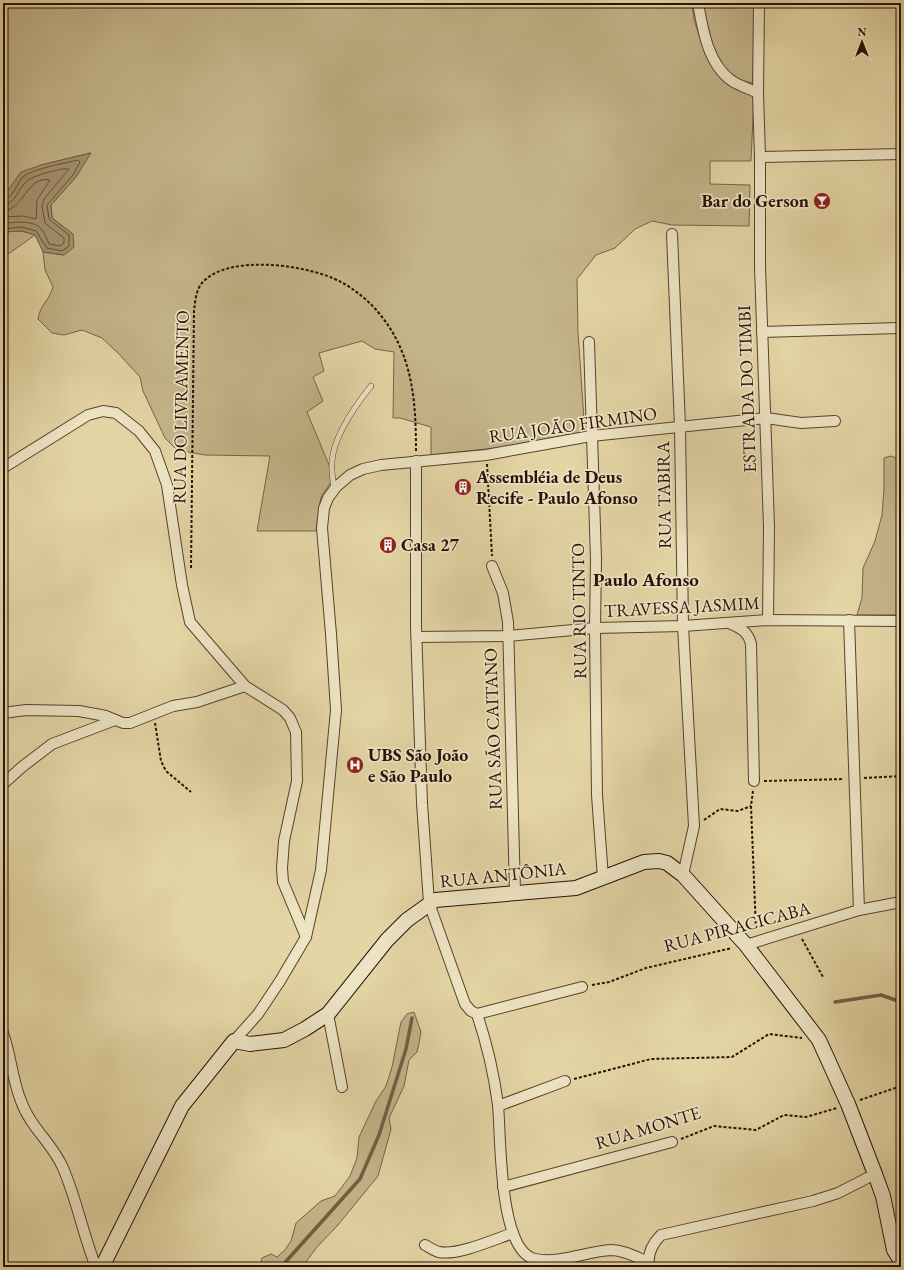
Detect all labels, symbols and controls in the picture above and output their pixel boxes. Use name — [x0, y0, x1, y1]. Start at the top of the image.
north arrow — [842, 22, 882, 62]
text: N — [858, 25, 867, 39]
place label: Bar do Gerson — [702, 189, 809, 212]
bar icon: Bar do Gerson — [812, 191, 832, 211]
street label: ESTRADA DO TIMBI — [732, 305, 761, 473]
street label: RUA DO LIVRAMENTO — [167, 310, 194, 504]
street label: RUA JOÃO FIRMINO — [488, 401, 658, 448]
street label: RUA TABIRA — [651, 440, 676, 549]
place label: Assembléia de Deus Recife - Paulo Afonso — [475, 465, 638, 509]
building icon: Assembléia de Deus Recife - Paulo Afonso — [453, 477, 473, 497]
place label: Casa 27 — [401, 533, 460, 556]
building icon: Casa 27 — [378, 535, 398, 555]
street label: RUA RIO TINTO — [566, 543, 591, 679]
district label: Paulo Afonso — [593, 567, 699, 592]
street label: TRAVESSA JASMIM — [603, 591, 761, 622]
street label: RUA SÃO CAITANO — [478, 648, 507, 810]
place label: UBS São João e São Paulo — [368, 743, 468, 787]
hospital icon: UBS São João e São Paulo — [345, 755, 365, 775]
street label: RUA ANTÔNIA — [439, 856, 568, 893]
street label: RUA PIRACICABA — [661, 896, 813, 957]
street label: RUA MONTE — [593, 1101, 703, 1154]

